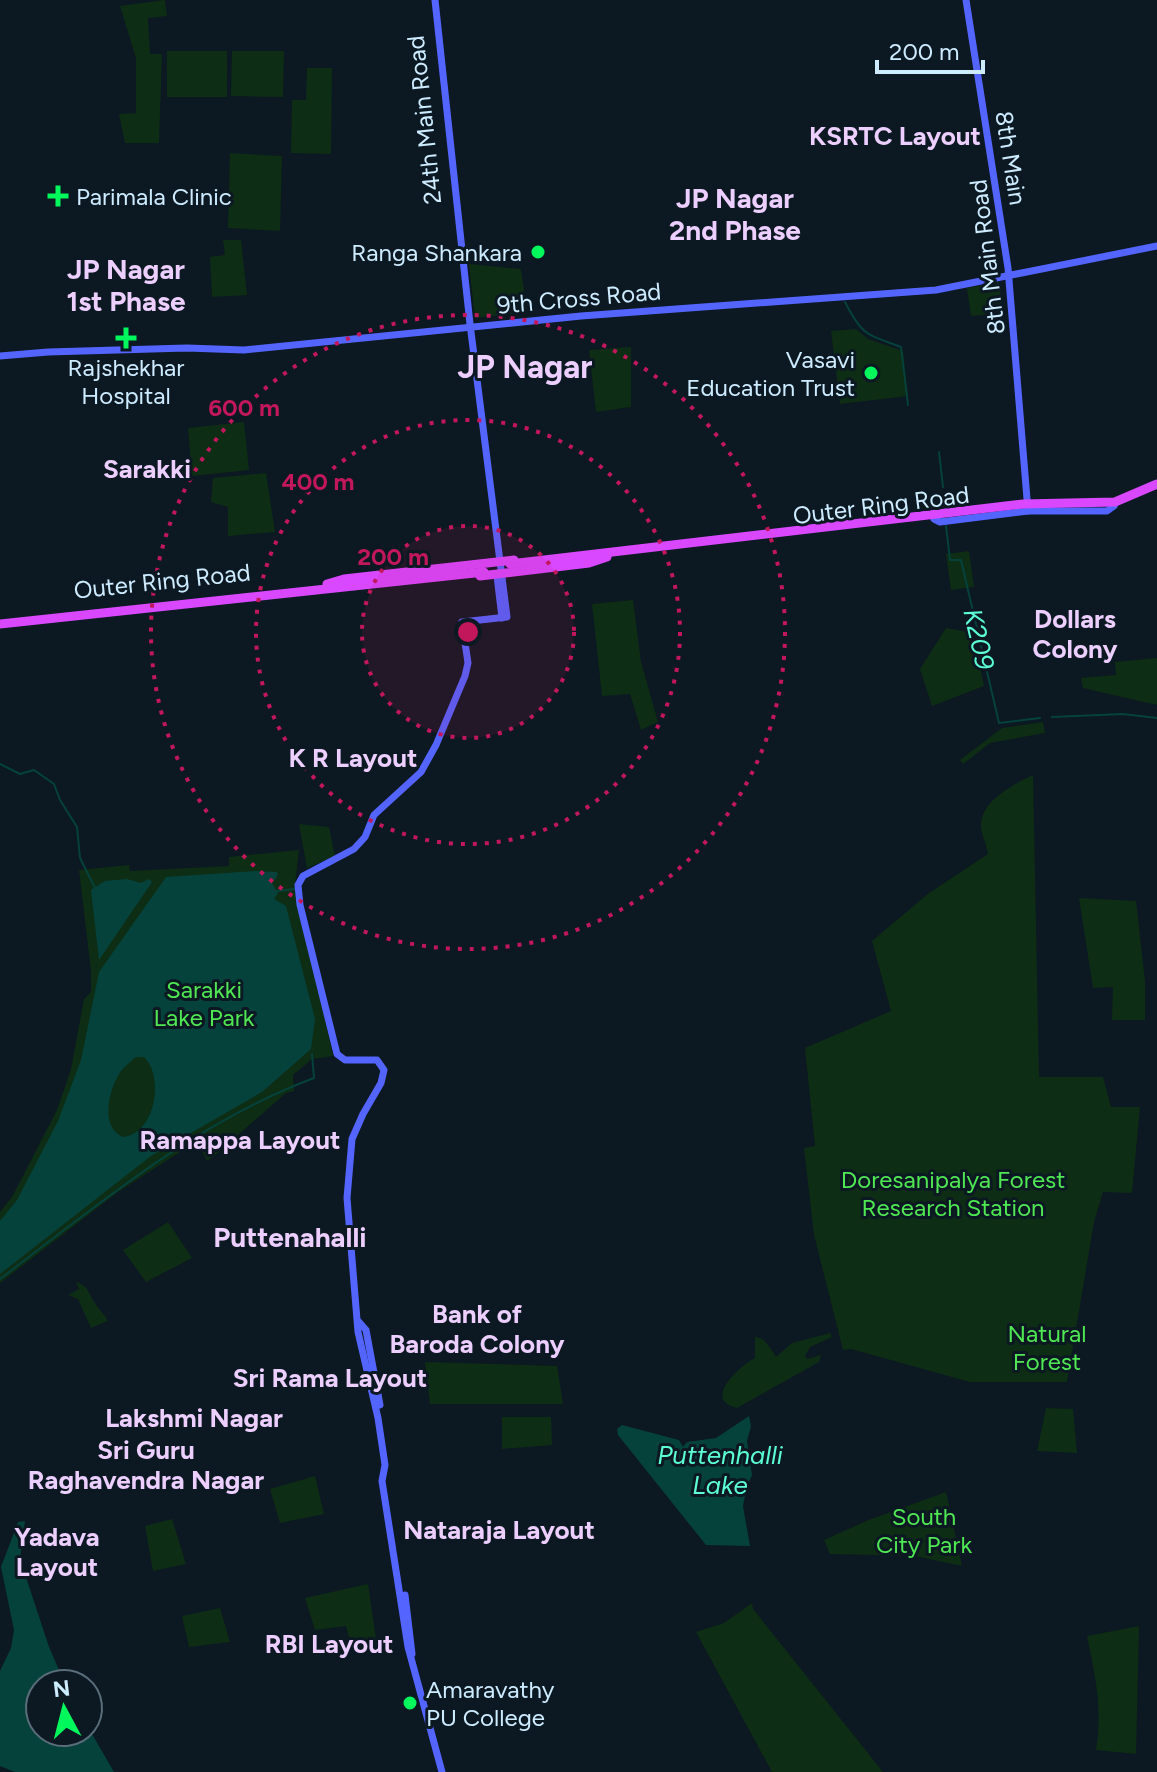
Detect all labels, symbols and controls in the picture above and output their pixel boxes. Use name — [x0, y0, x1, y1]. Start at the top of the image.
scale bar — [877, 24, 983, 74]
street label: 24th Main Road — [401, 34, 447, 206]
text: 200 m — [889, 37, 960, 66]
street label: 8th Main — [989, 109, 1033, 207]
district label: KSRTC Layout — [809, 120, 981, 152]
street label: 8th Main Road — [963, 178, 1011, 336]
district label: JP Nagar 2nd Phase — [669, 181, 801, 247]
place label: Parimala Clinic — [76, 182, 232, 211]
marker: Parimala Clinic — [47, 185, 69, 207]
place label: Ranga Shankara — [351, 238, 522, 267]
marker: Ranga Shankara — [529, 243, 547, 261]
district label: JP Nagar 1st Phase — [66, 252, 186, 318]
street label: 9th Cross Road — [496, 276, 662, 320]
marker: Rajshekhar Hospital — [115, 327, 137, 349]
place label: Vasavi Education Trust — [686, 345, 855, 402]
district label: JP Nagar — [458, 348, 592, 386]
place label: Rajshekhar Hospital — [68, 353, 184, 410]
marker: Vasavi Education Trust — [862, 364, 880, 382]
text: 600 m — [208, 393, 280, 422]
district label: Sarakki — [103, 453, 191, 485]
text: 400 m — [282, 467, 354, 496]
street label: Outer Ring Road — [791, 480, 971, 530]
text: 200 m — [357, 542, 429, 571]
street label: Outer Ring Road — [72, 557, 252, 605]
district label: Dollars Colony — [1033, 603, 1117, 665]
water label: K209 — [956, 605, 1002, 673]
centre of rings — [454, 618, 482, 646]
district label: K R Layout — [289, 742, 417, 774]
park label: Sarakki Lake Park — [154, 975, 255, 1032]
district label: Ramappa Layout — [140, 1124, 340, 1156]
park label: Doresanipalya Forest Research Station — [841, 1165, 1065, 1222]
district label: Puttenahalli — [213, 1220, 367, 1254]
district label: Bank of Baroda Colony — [389, 1298, 565, 1360]
park label: Natural Forest — [1008, 1319, 1086, 1376]
district label: Sri Rama Layout — [233, 1362, 427, 1394]
district label: Lakshmi Nagar — [105, 1402, 283, 1434]
district label: Sri Guru Raghavendra Nagar — [28, 1434, 264, 1496]
water label: Puttenhalli Lake — [657, 1439, 784, 1501]
park label: South City Park — [876, 1502, 972, 1559]
district label: Nataraja Layout — [403, 1514, 595, 1546]
district label: Yadava Layout — [14, 1521, 100, 1583]
district label: RBI Layout — [265, 1628, 393, 1660]
north arrow — [24, 1668, 104, 1748]
text: N — [52, 1674, 72, 1703]
place label: Amaravathy PU College — [426, 1675, 555, 1732]
marker: Amaravathy PU College — [401, 1694, 419, 1712]

